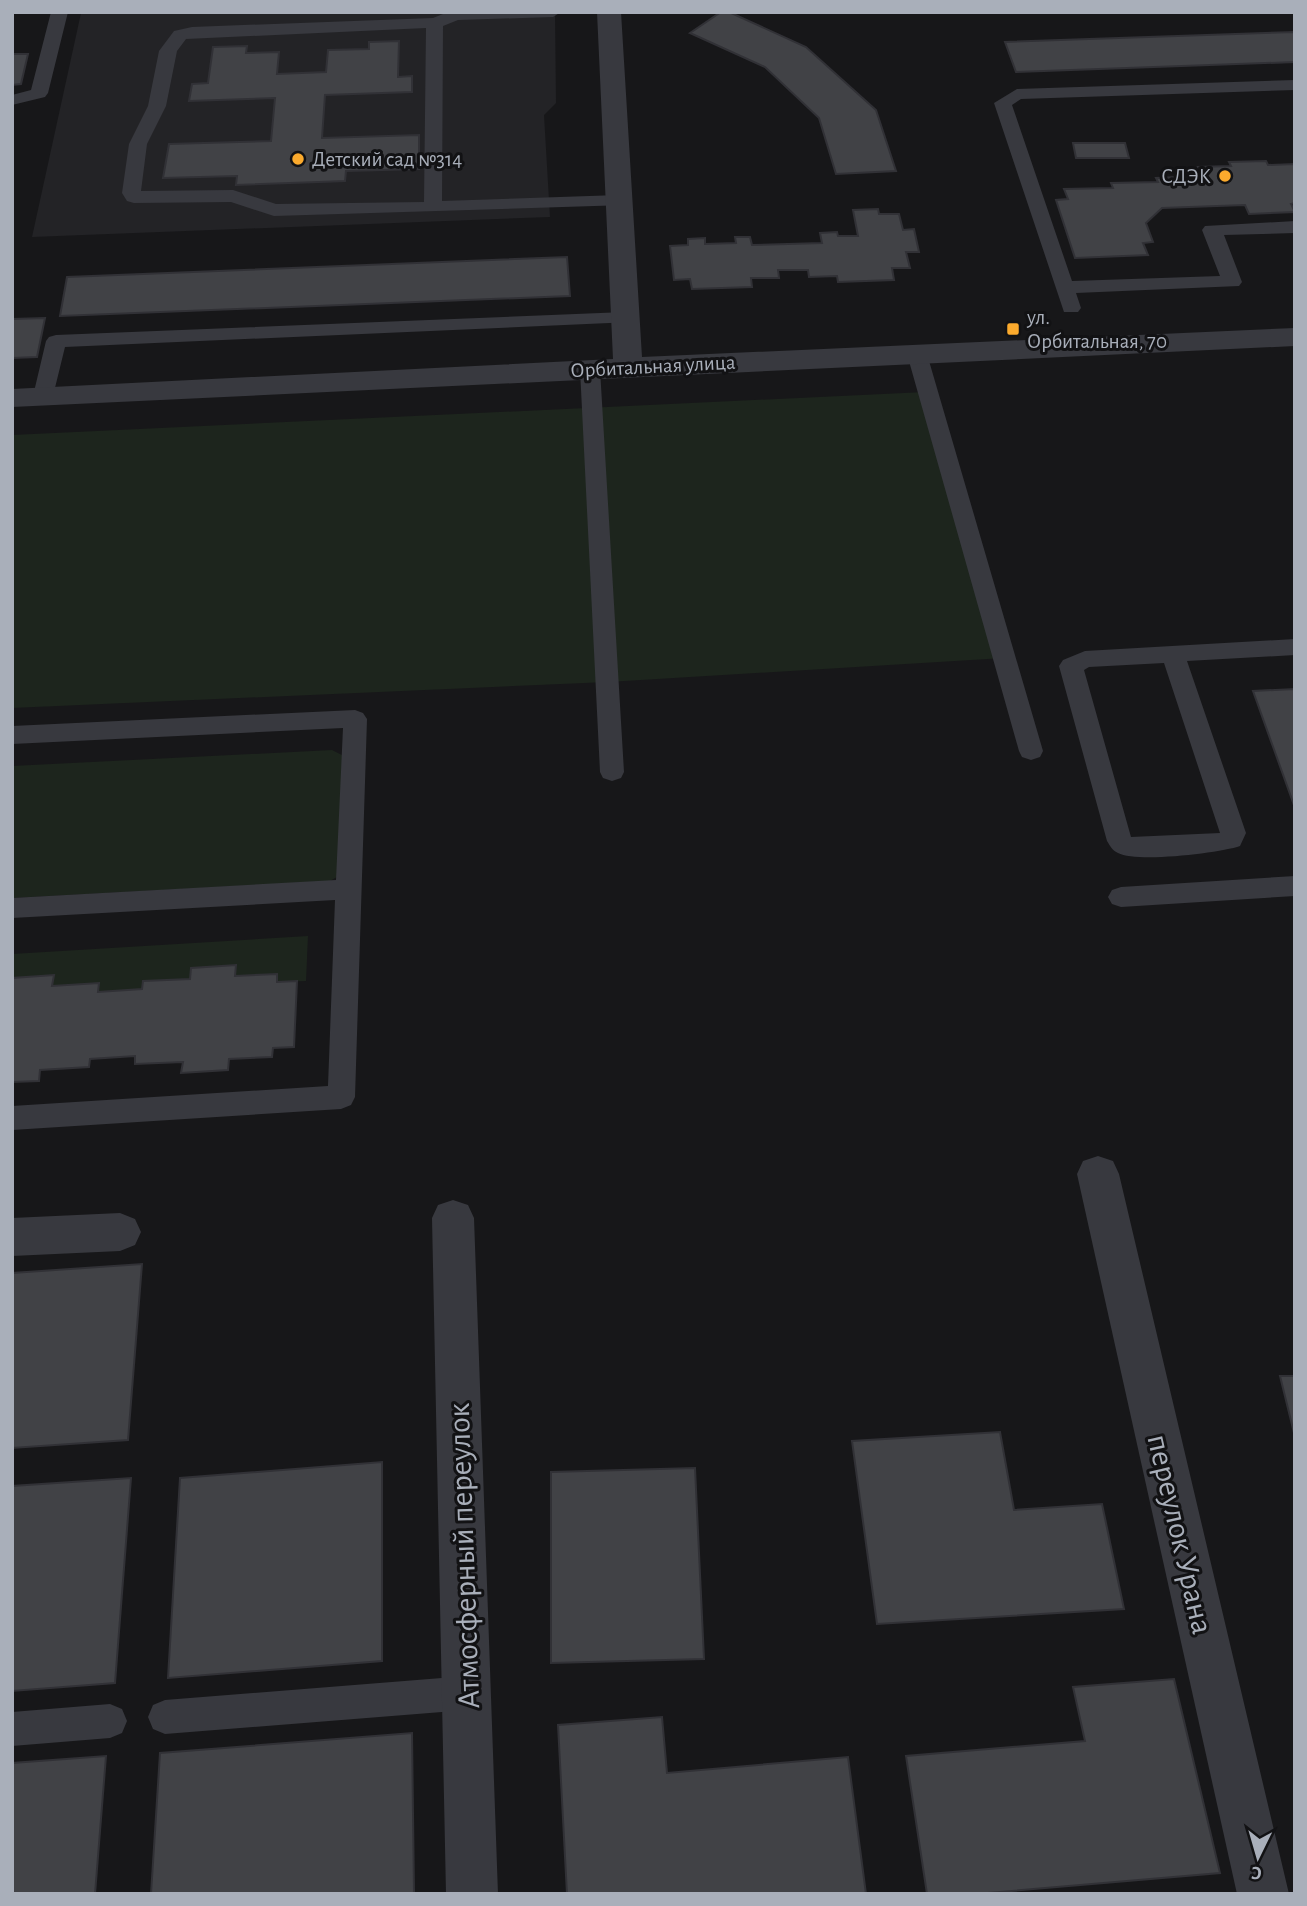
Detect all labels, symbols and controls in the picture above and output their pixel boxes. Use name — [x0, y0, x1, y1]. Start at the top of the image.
place label: Детский сад №314 — [312, 149, 462, 170]
marker: Детский сад №314 — [290, 151, 306, 167]
place label: СДЭК — [1161, 166, 1211, 187]
marker: СДЭК — [1217, 168, 1233, 184]
place label: ул. Орбитальная, 70 — [1026, 307, 1167, 352]
marker: ул. Орбитальная, 70 — [1005, 321, 1021, 337]
street label: Орбитальная улица — [570, 352, 737, 381]
street label: Атмосферный переулок — [443, 1402, 485, 1709]
street label: переулок Урана — [1141, 1431, 1219, 1637]
north arrow — [1223, 1822, 1293, 1892]
text: С — [1251, 1863, 1263, 1882]

